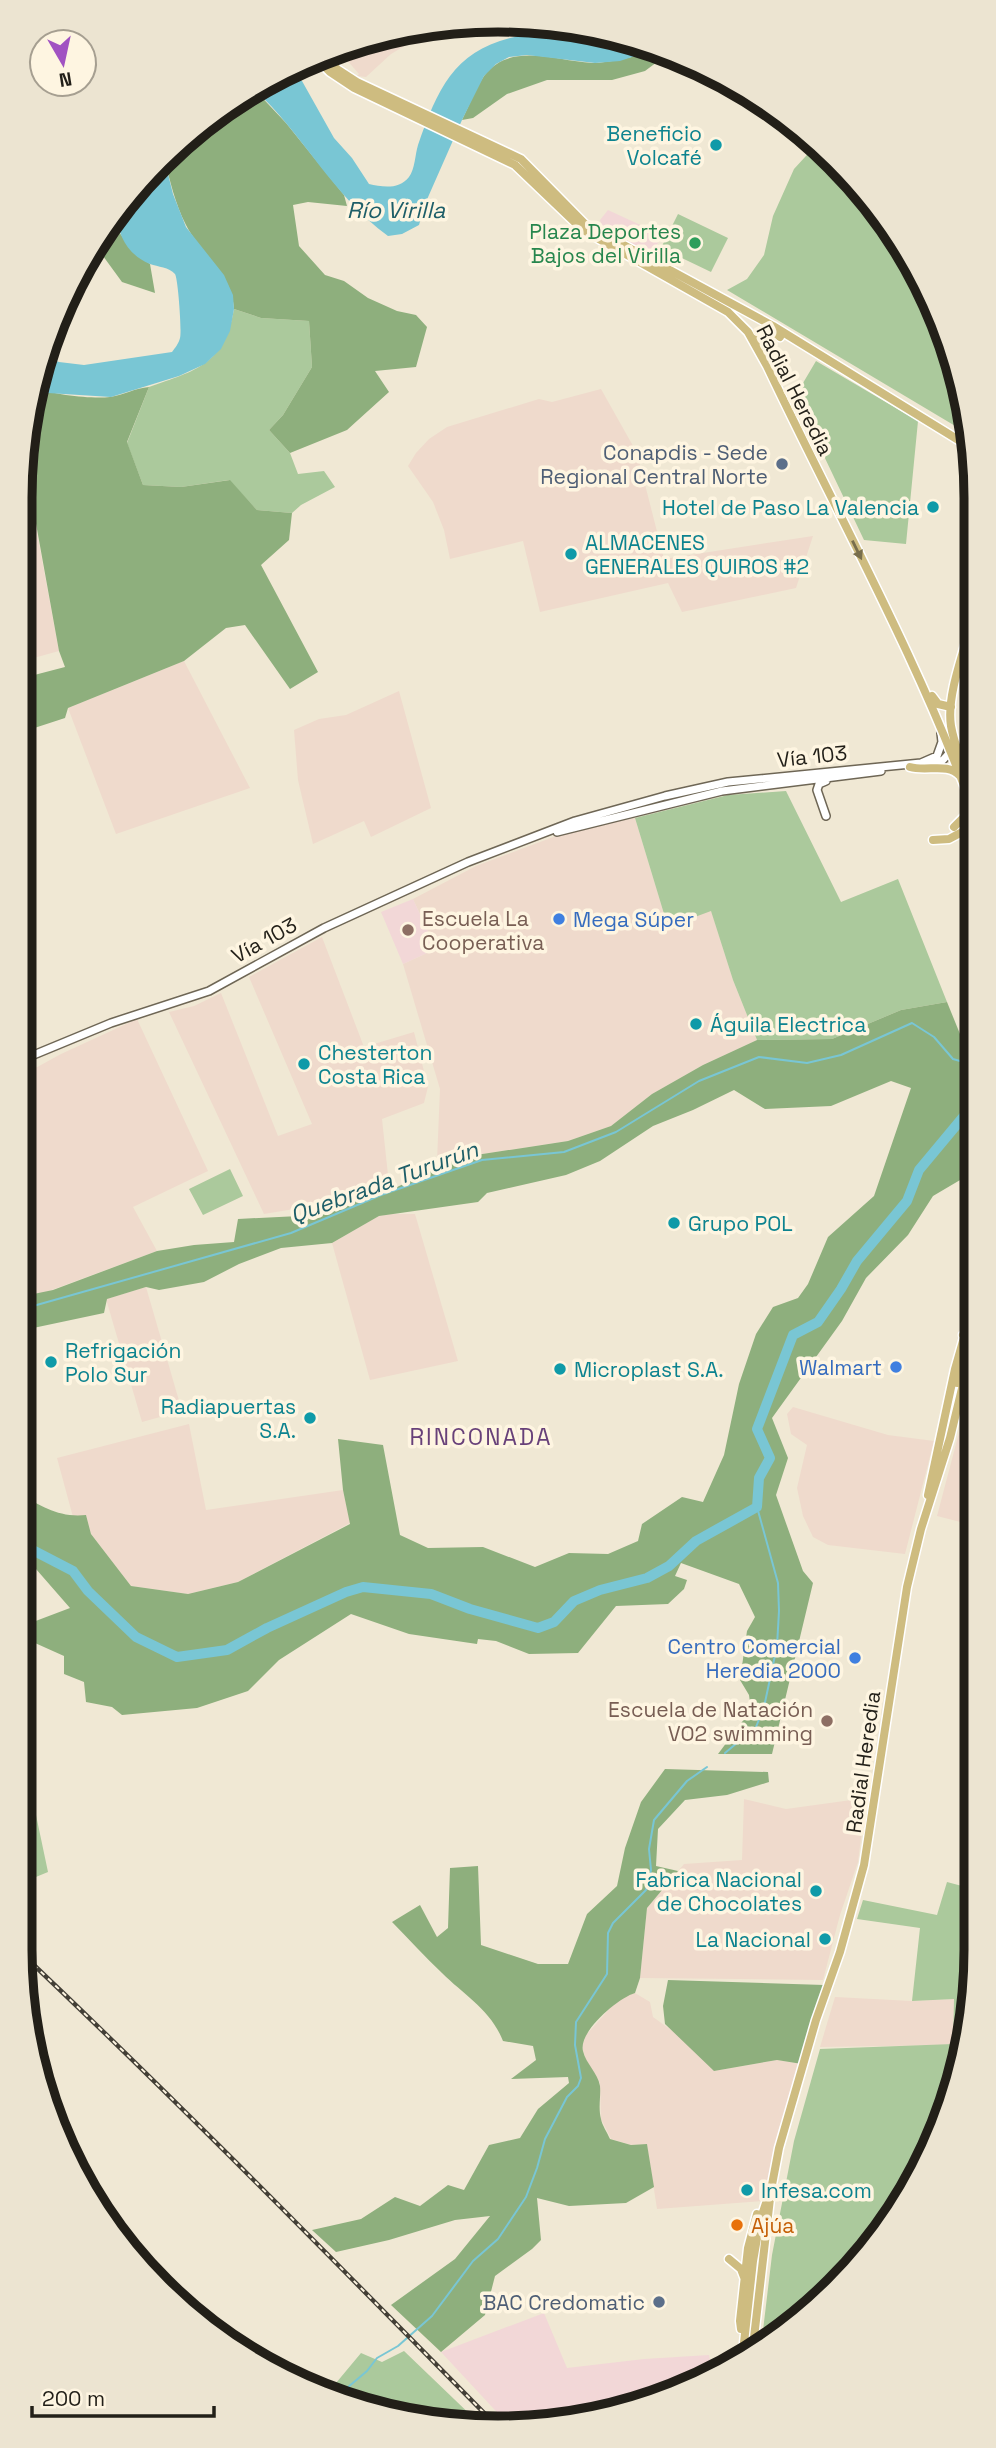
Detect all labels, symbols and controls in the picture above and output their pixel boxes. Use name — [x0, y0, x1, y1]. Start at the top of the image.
north arrow — [28, 28, 98, 98]
text: N — [57, 66, 74, 93]
place label: Beneficio Volcafé — [606, 120, 702, 171]
marker: Beneficio Volcafé — [708, 137, 724, 153]
water label: Río Virilla — [347, 195, 446, 225]
place label: Plaza Deportes Bajos del Virilla — [529, 218, 681, 269]
marker: Plaza Deportes Bajos del Virilla — [687, 235, 703, 251]
street label: Radial Heredia — [750, 320, 840, 460]
place label: Conapdis - Sede Regional Central Norte — [540, 439, 768, 490]
marker: Conapdis - Sede Regional Central Norte — [774, 456, 790, 472]
place label: Hotel de Paso La Valencia — [662, 494, 919, 521]
marker: Hotel de Paso La Valencia — [925, 499, 941, 515]
place label: ALMACENES GENERALES QUIROS #2 — [585, 529, 809, 580]
one-way arrow — [851, 540, 863, 560]
marker: ALMACENES GENERALES QUIROS #2 — [563, 546, 579, 562]
street label: Vía 103 — [776, 739, 848, 773]
place label: Escuela La Cooperativa — [422, 905, 544, 956]
place label: Mega Súper — [573, 906, 694, 933]
street label: Vía 103 — [227, 911, 301, 969]
marker: Mega Súper — [551, 911, 567, 927]
marker: Escuela La Cooperativa — [400, 922, 416, 938]
place label: Águila Electrica — [710, 1011, 866, 1038]
marker: Águila Electrica — [688, 1016, 704, 1032]
place label: Chesterton Costa Rica — [318, 1039, 432, 1090]
marker: Chesterton Costa Rica — [296, 1056, 312, 1072]
water label: Quebrada Tururún — [286, 1134, 483, 1230]
place label: Grupo POL — [688, 1210, 793, 1237]
marker: Grupo POL — [666, 1215, 682, 1231]
place label: Refrigación Polo Sur — [65, 1337, 181, 1388]
marker: Refrigación Polo Sur — [43, 1354, 59, 1370]
place label: Walmart — [799, 1354, 882, 1381]
place label: Microplast S.A. — [574, 1356, 724, 1383]
marker: Walmart — [888, 1359, 904, 1375]
marker: Microplast S.A. — [552, 1361, 568, 1377]
place label: Radiapuertas S.A. — [161, 1393, 296, 1444]
marker: Radiapuertas S.A. — [302, 1410, 318, 1426]
district label: RINCONADA — [410, 1422, 552, 1452]
place label: Centro Comercial Heredia 2000 — [668, 1633, 841, 1684]
marker: Centro Comercial Heredia 2000 — [847, 1650, 863, 1666]
street label: Radial Heredia — [840, 1689, 886, 1835]
place label: Escuela de Natación VO2 swimming — [608, 1696, 813, 1747]
marker: Escuela de Natación VO2 swimming — [819, 1713, 835, 1729]
place label: Fabrica Nacional de Chocolates — [636, 1866, 802, 1917]
marker: Fabrica Nacional de Chocolates — [808, 1883, 824, 1899]
place label: La Nacional — [696, 1926, 811, 1953]
marker: La Nacional — [817, 1931, 833, 1947]
place label: Infesa.com — [761, 2177, 872, 2204]
marker: Infesa.com — [739, 2182, 755, 2198]
place label: Ajúa — [751, 2212, 794, 2239]
marker: Ajúa — [729, 2217, 745, 2233]
place label: BAC Credomatic — [483, 2289, 645, 2316]
marker: BAC Credomatic — [651, 2294, 667, 2310]
scale bar — [32, 2374, 214, 2418]
text: 200 m — [42, 2385, 105, 2412]

